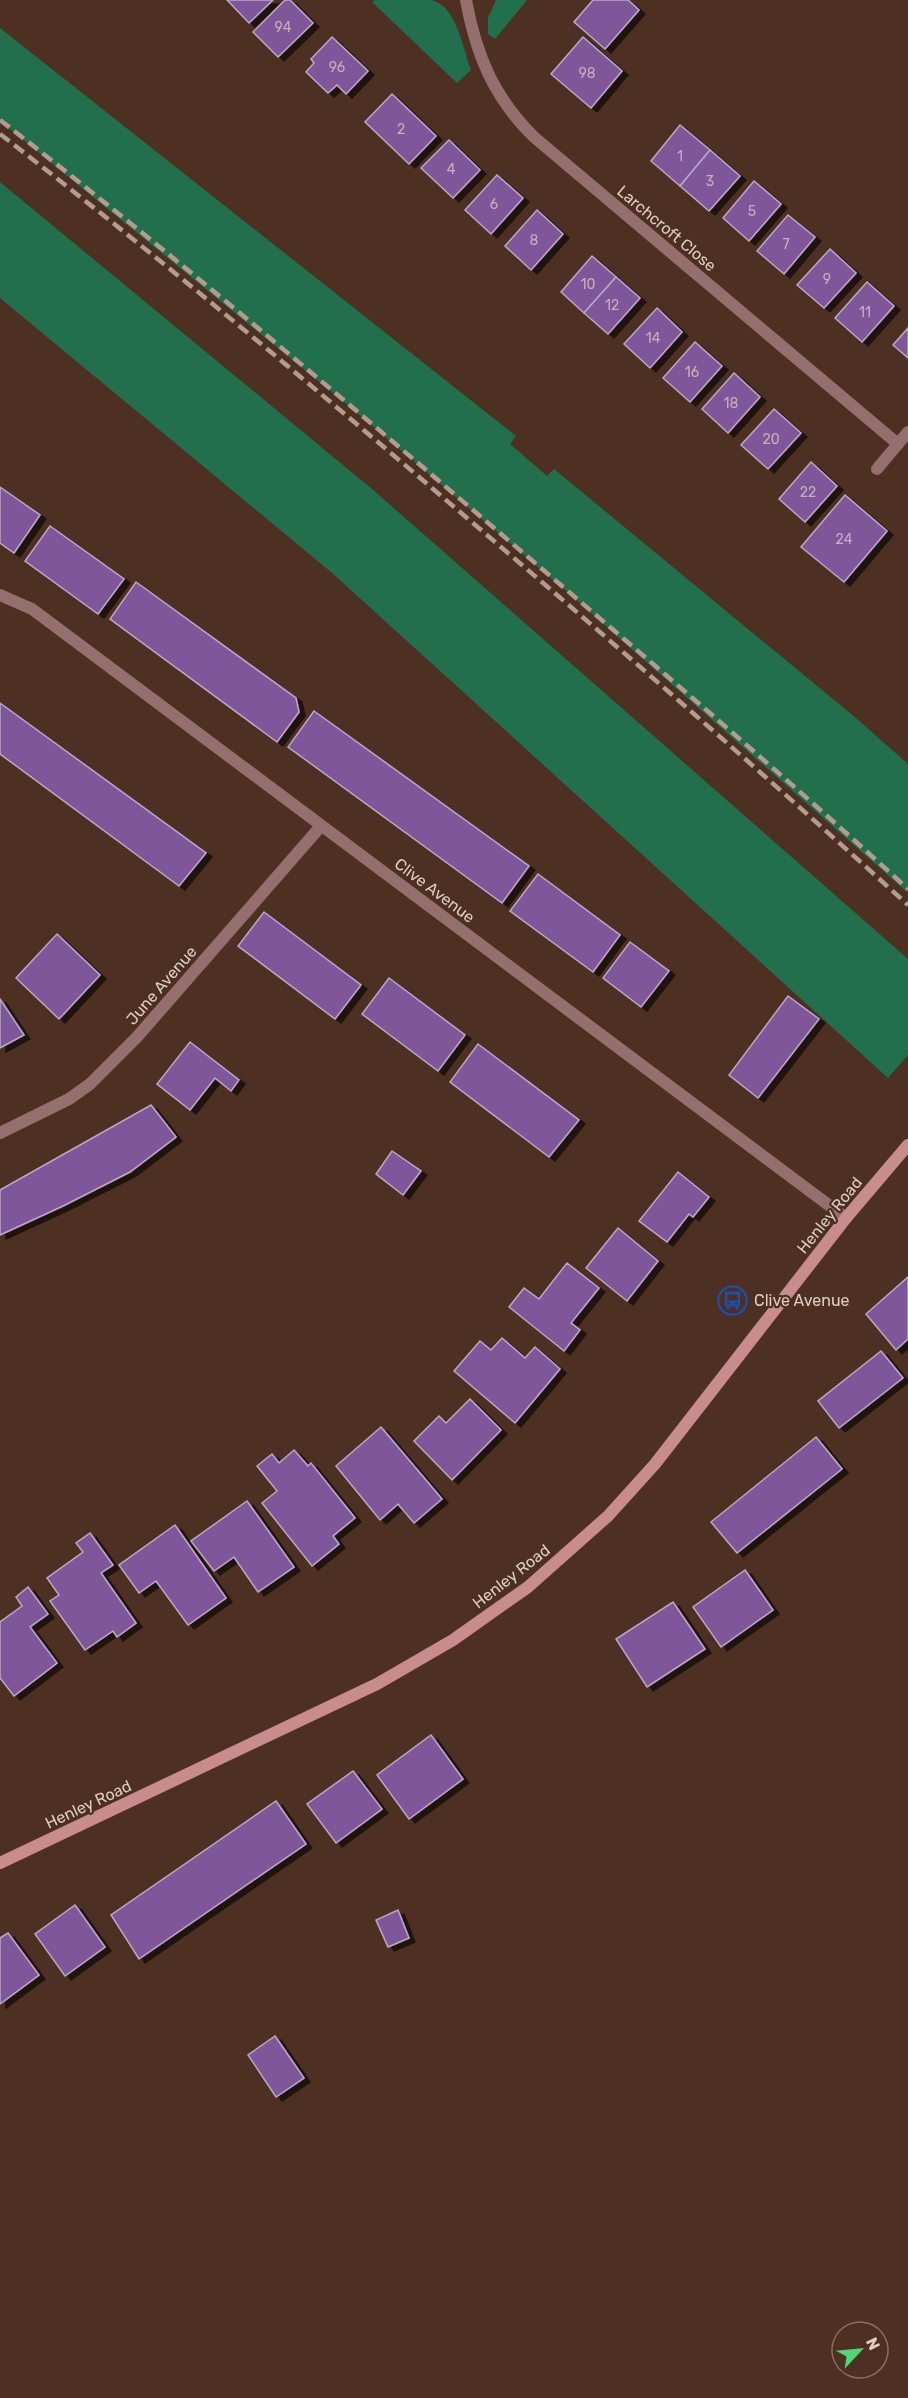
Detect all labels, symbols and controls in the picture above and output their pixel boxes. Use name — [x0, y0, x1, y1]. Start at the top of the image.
house number: 94 — [275, 19, 292, 36]
house number: 96 — [329, 59, 345, 76]
house number: 98 — [578, 65, 596, 82]
house number: 2 — [397, 121, 405, 138]
house number: 1 — [677, 148, 683, 165]
house number: 4 — [447, 161, 456, 178]
house number: 3 — [706, 173, 714, 190]
street label: Larchcroft Close — [613, 181, 720, 275]
house number: 6 — [490, 196, 498, 213]
house number: 5 — [748, 203, 756, 220]
house number: 8 — [530, 232, 539, 249]
house number: 7 — [782, 236, 790, 253]
house number: 9 — [823, 271, 831, 288]
house number: 10 — [581, 276, 596, 293]
house number: 12 — [605, 297, 619, 314]
house number: 11 — [859, 304, 871, 321]
house number: 14 — [646, 330, 661, 347]
house number: 16 — [685, 364, 699, 381]
house number: 18 — [724, 395, 739, 412]
house number: 20 — [762, 431, 780, 448]
house number: 22 — [800, 484, 816, 501]
house number: 24 — [836, 531, 853, 548]
street label: Clive Avenue — [391, 854, 479, 927]
street label: June Avenue — [122, 942, 201, 1029]
street label: Henley Road — [793, 1173, 866, 1257]
bus stop icon: Clive Avenue — [717, 1284, 749, 1316]
place label: Clive Avenue — [754, 1291, 850, 1310]
street label: Henley Road — [469, 1540, 554, 1612]
street label: Henley Road — [42, 1776, 134, 1833]
north arrow — [830, 2320, 890, 2380]
text: N — [862, 2334, 884, 2353]

